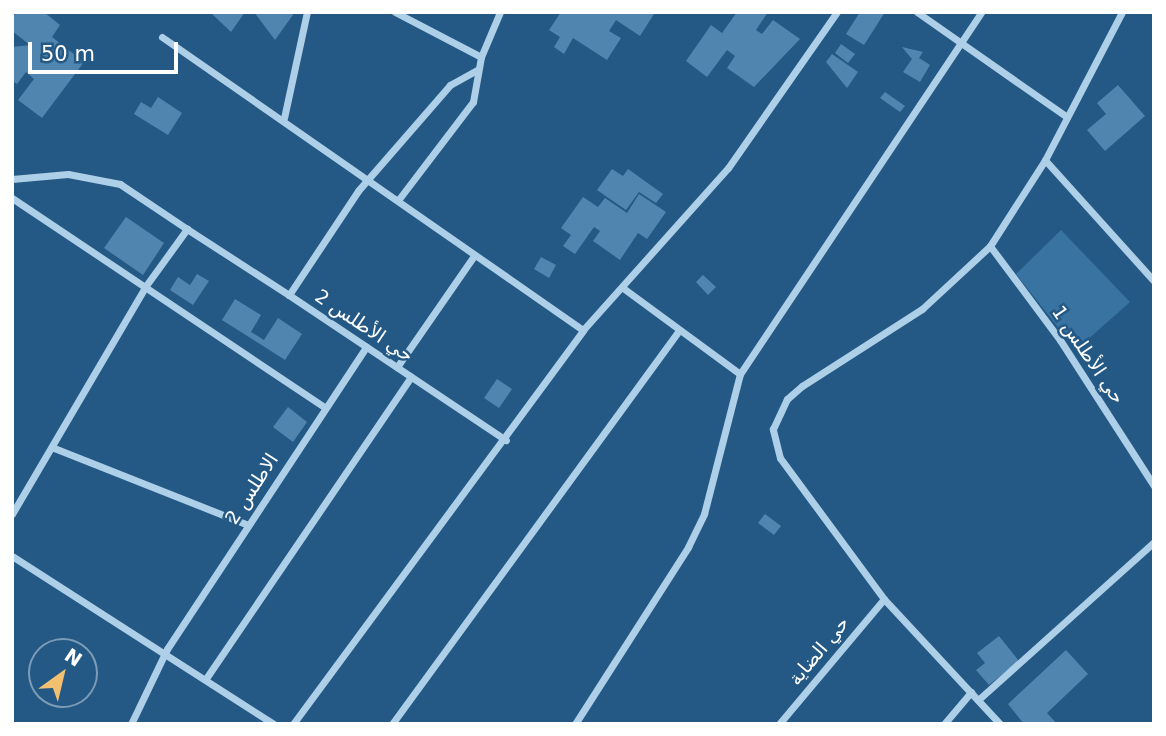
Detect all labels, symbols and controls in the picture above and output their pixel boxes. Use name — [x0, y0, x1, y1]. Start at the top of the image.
scale bar — [32, 28, 182, 72]
text: 50 m — [41, 42, 95, 66]
street label: حي الأطلس 2 — [311, 285, 417, 367]
street label: حي الأطلس 1 — [1047, 302, 1129, 408]
street label: الاطلس 2 — [221, 449, 283, 529]
street label: حي الضاية — [784, 612, 854, 690]
north arrow — [28, 638, 98, 708]
text: N — [61, 644, 86, 671]

